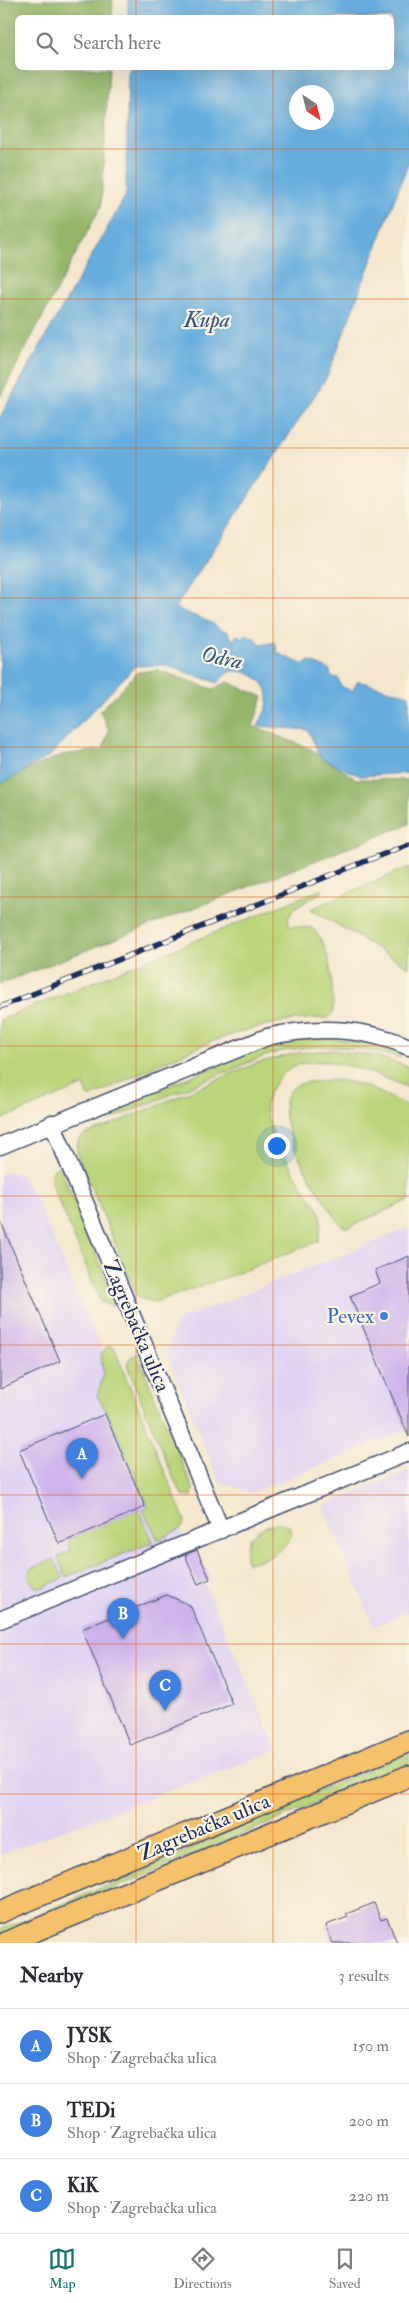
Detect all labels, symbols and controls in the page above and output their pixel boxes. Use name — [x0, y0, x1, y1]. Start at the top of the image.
search box — [15, 15, 394, 70]
icon: search — [33, 29, 61, 57]
text: Search here — [73, 31, 161, 55]
north arrow — [289, 85, 334, 130]
water label: Kupa — [183, 306, 230, 334]
water label: Odra — [198, 640, 245, 676]
your location — [264, 1133, 290, 1159]
street label: Zagrebačka ulica — [97, 1256, 177, 1396]
place label: Pevex — [327, 1303, 375, 1330]
marker: Pevex — [378, 1310, 390, 1322]
pin: A — [66, 1438, 98, 1479]
pin: B — [107, 1598, 139, 1639]
pin: C — [149, 1670, 181, 1711]
street label: Zagrebačka ulica — [134, 1787, 274, 1867]
text: Nearby — [20, 1962, 83, 1989]
text: 3 results — [338, 1966, 389, 1986]
text: JYSK — [67, 2024, 112, 2048]
text: A — [31, 2036, 41, 2056]
text: 150 m — [352, 2036, 389, 2056]
text: Shop · Zagrebačka ulica — [67, 2048, 217, 2068]
text: TEDi — [67, 2099, 115, 2123]
text: B — [31, 2111, 41, 2131]
text: 200 m — [349, 2111, 389, 2131]
text: Shop · Zagrebačka ulica — [67, 2123, 217, 2143]
text: KiK — [67, 2174, 99, 2198]
text: C — [30, 2186, 42, 2206]
text: 220 m — [349, 2186, 389, 2206]
text: Shop · Zagrebačka ulica — [67, 2198, 217, 2218]
tab: Map — [48, 2245, 76, 2292]
tab: Directions — [173, 2245, 232, 2292]
tab: Saved — [329, 2245, 361, 2292]

